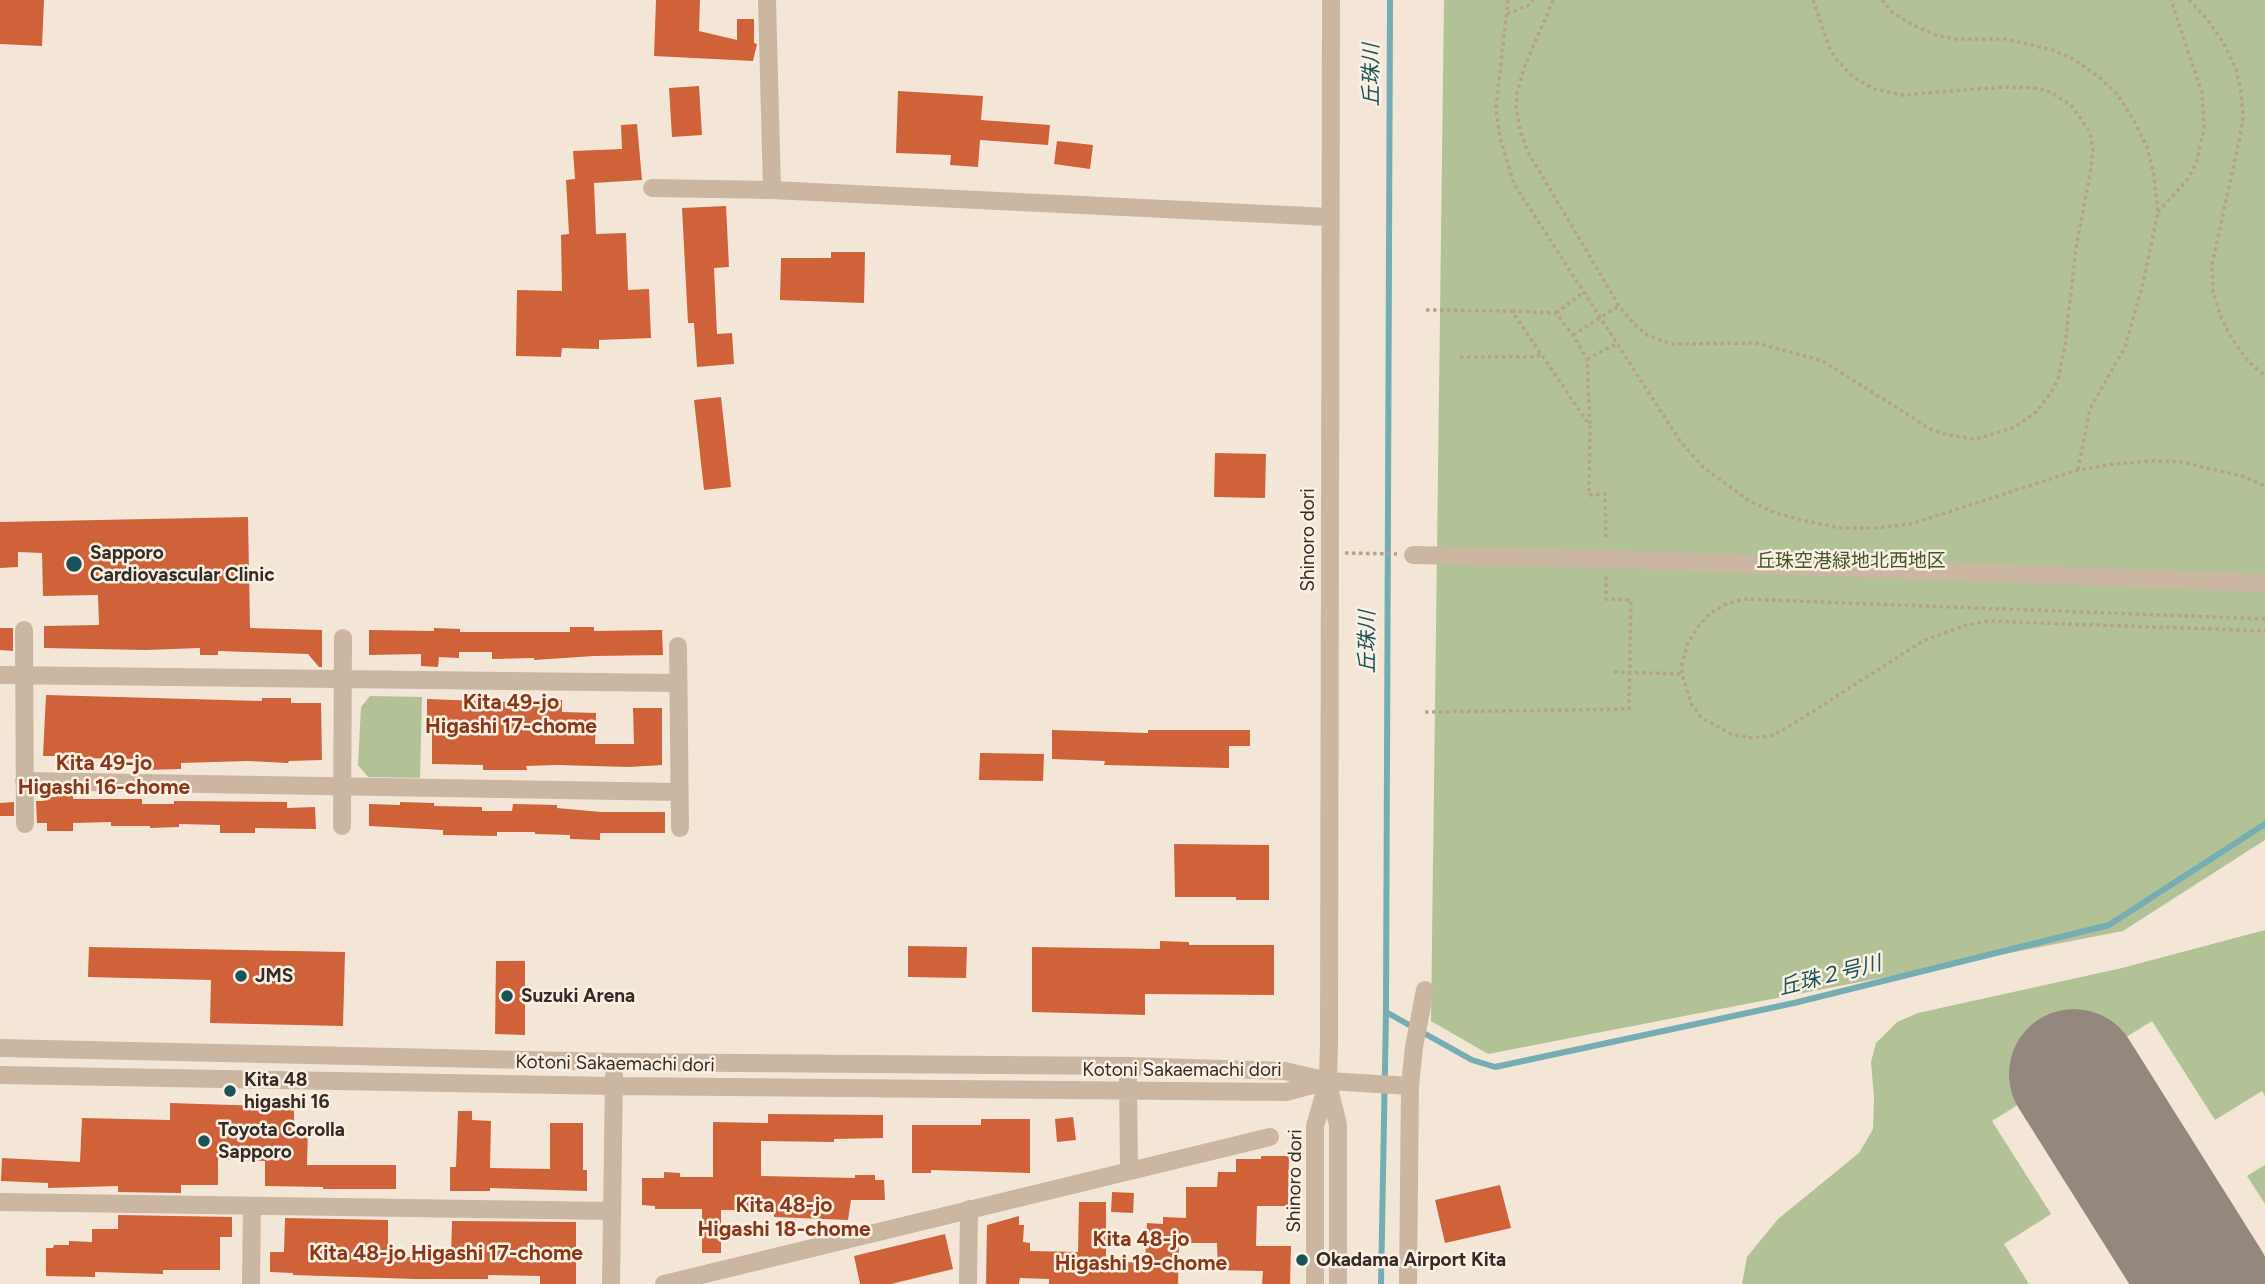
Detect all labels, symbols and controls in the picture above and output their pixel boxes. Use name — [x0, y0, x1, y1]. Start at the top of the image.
water label: 丘珠川 — [1359, 44, 1385, 106]
street label: Shinoro dori — [1297, 488, 1319, 592]
place label: Sapporo Cardiovascular Clinic — [90, 542, 275, 586]
park label: 丘珠空港緑地北西地区 — [1756, 550, 1946, 572]
marker: Sapporo Cardiovascular Clinic — [64, 554, 84, 574]
water label: 丘珠川 — [1355, 611, 1381, 673]
district label: Kita 49-jo Higashi 17-chome — [425, 690, 597, 740]
district label: Kita 49-jo Higashi 16-chome — [18, 751, 190, 801]
water label: 丘珠２号川 — [1776, 951, 1884, 1001]
place label: JMS — [255, 965, 293, 987]
marker: JMS — [233, 968, 249, 984]
place label: Suzuki Arena — [521, 985, 635, 1007]
marker: Suzuki Arena — [499, 988, 515, 1004]
street label: Kotoni Sakaemachi dori — [515, 1051, 715, 1077]
street label: Kotoni Sakaemachi dori — [1082, 1059, 1282, 1081]
place label: Kita 48 higashi 16 — [244, 1069, 330, 1113]
marker: Kita 48 higashi 16 — [222, 1083, 238, 1099]
place label: Toyota Corolla Sapporo — [218, 1119, 345, 1163]
street label: Shinoro dori — [1283, 1129, 1307, 1233]
marker: Toyota Corolla Sapporo — [196, 1133, 212, 1149]
district label: Kita 48-jo Higashi 18-chome — [697, 1193, 871, 1243]
district label: Kita 48-jo Higashi 19-chome — [1055, 1227, 1227, 1277]
district label: Kita 48-jo Higashi 17-chome — [309, 1241, 583, 1267]
place label: Okadama Airport Kita — [1316, 1249, 1506, 1271]
marker: Okadama Airport Kita — [1294, 1252, 1310, 1268]

